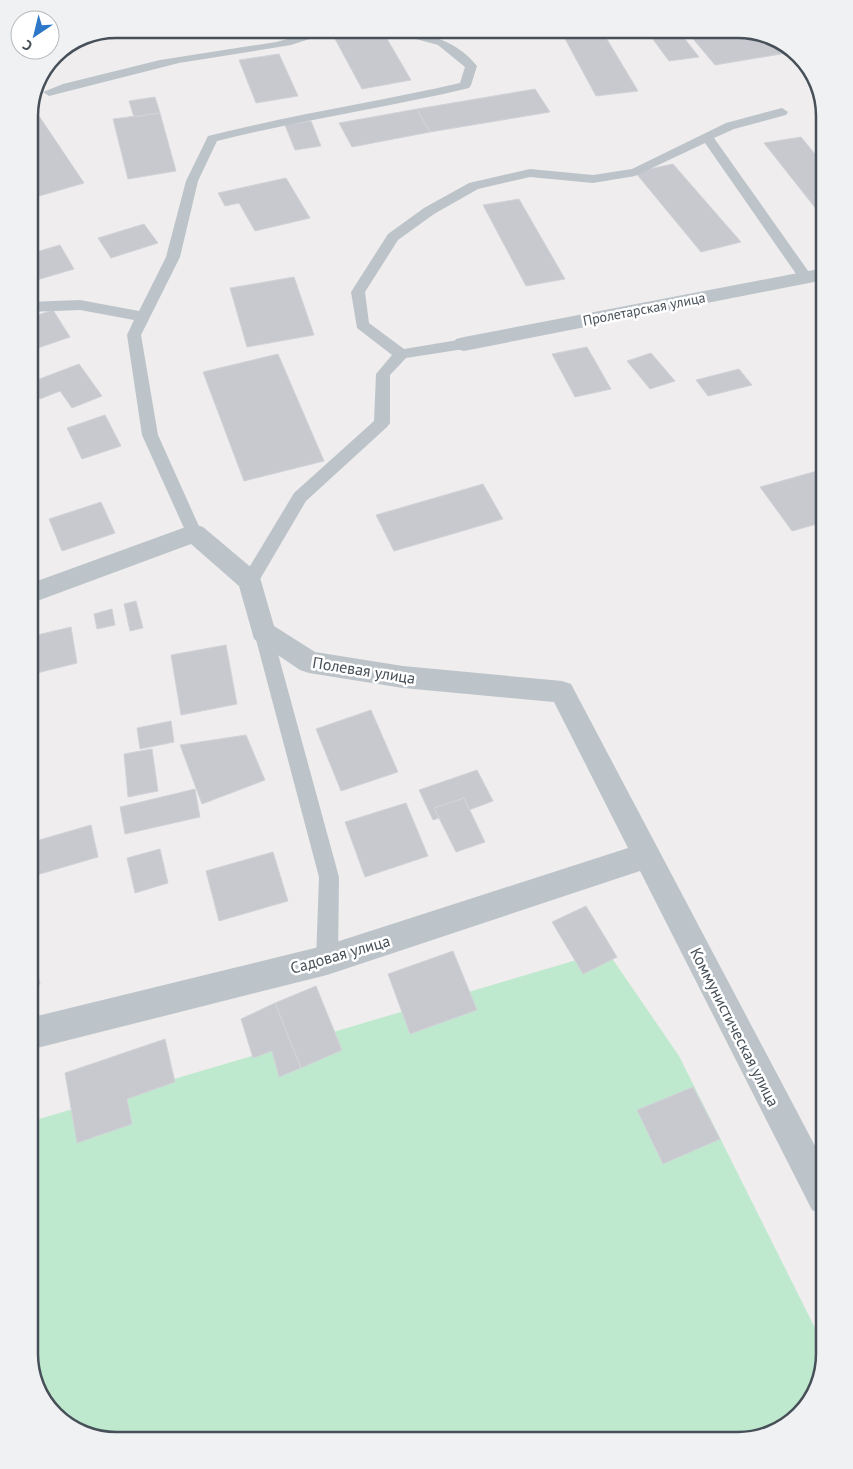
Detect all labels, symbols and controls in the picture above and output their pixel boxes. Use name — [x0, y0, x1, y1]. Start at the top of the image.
north arrow — [10, 10, 60, 60]
text: С — [19, 36, 36, 55]
street label: Пролетарская улица — [581, 288, 707, 330]
street label: Полевая улица — [311, 652, 417, 688]
street label: Садовая улица — [288, 930, 392, 978]
street label: Коммунистическая улица — [686, 944, 784, 1110]

